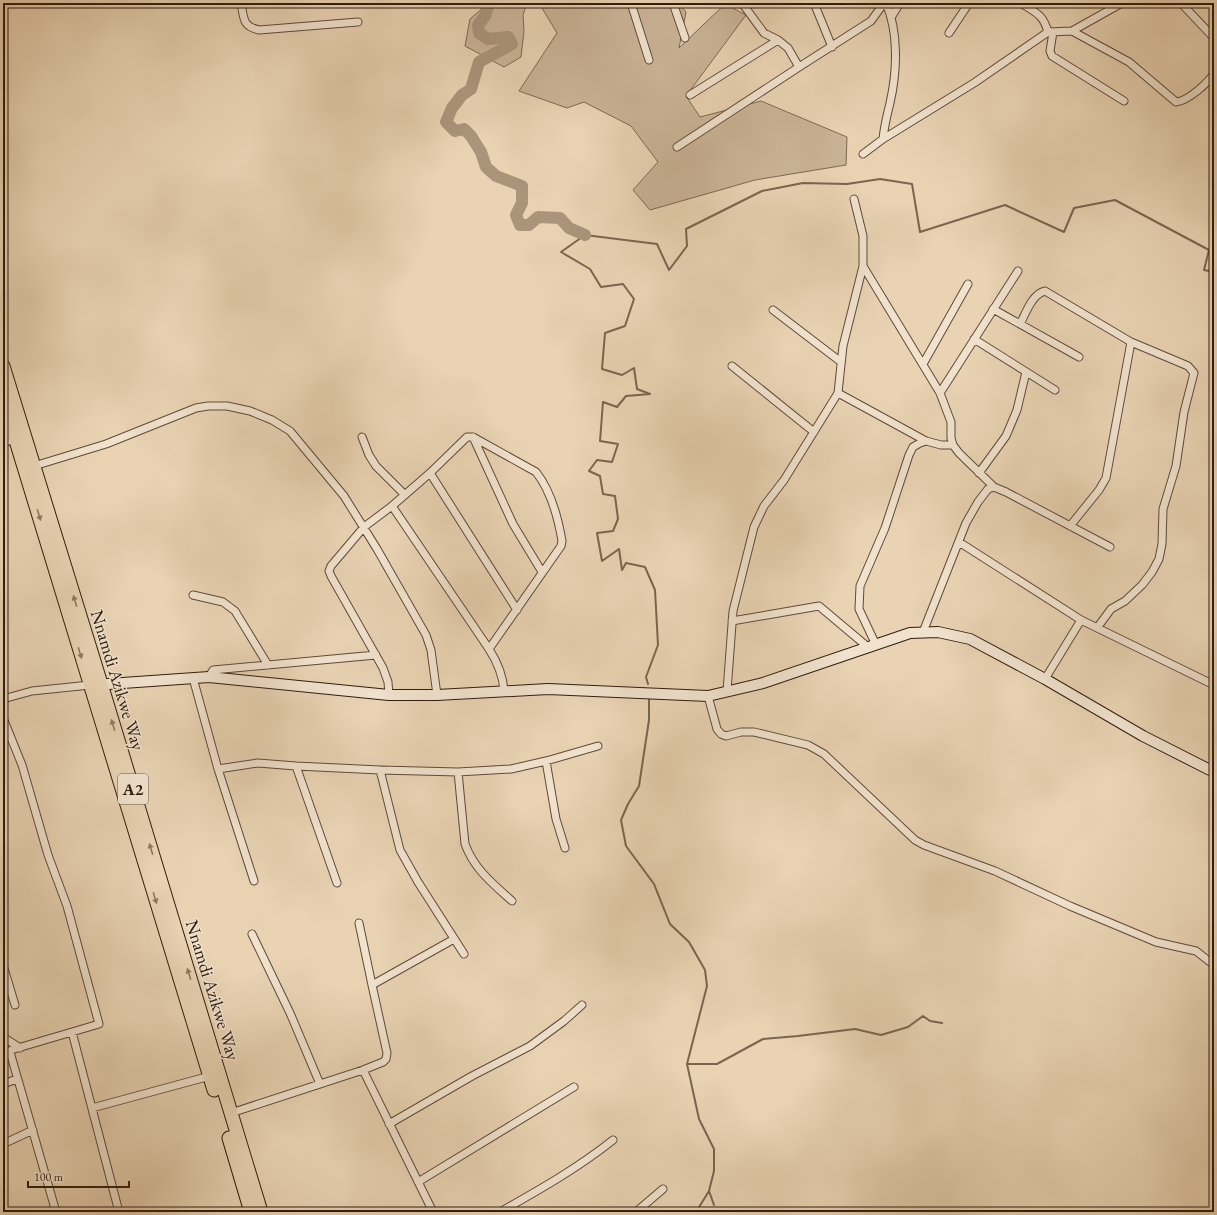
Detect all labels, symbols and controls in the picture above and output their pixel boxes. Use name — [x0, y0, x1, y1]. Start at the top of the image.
one-way arrow — [36, 510, 42, 522]
one-way arrow — [72, 594, 78, 606]
street label: Nnamdi Azikwe Way — [86, 607, 150, 753]
one-way arrow — [77, 648, 83, 660]
one-way arrow — [110, 719, 116, 731]
road number: A2 — [118, 774, 148, 804]
one-way arrow — [148, 843, 154, 855]
one-way arrow — [152, 892, 158, 904]
street label: Nnamdi Azikwe Way — [181, 917, 245, 1063]
one-way arrow — [186, 967, 192, 979]
scale bar — [28, 1163, 129, 1189]
text: 100 m — [34, 1169, 64, 1185]

